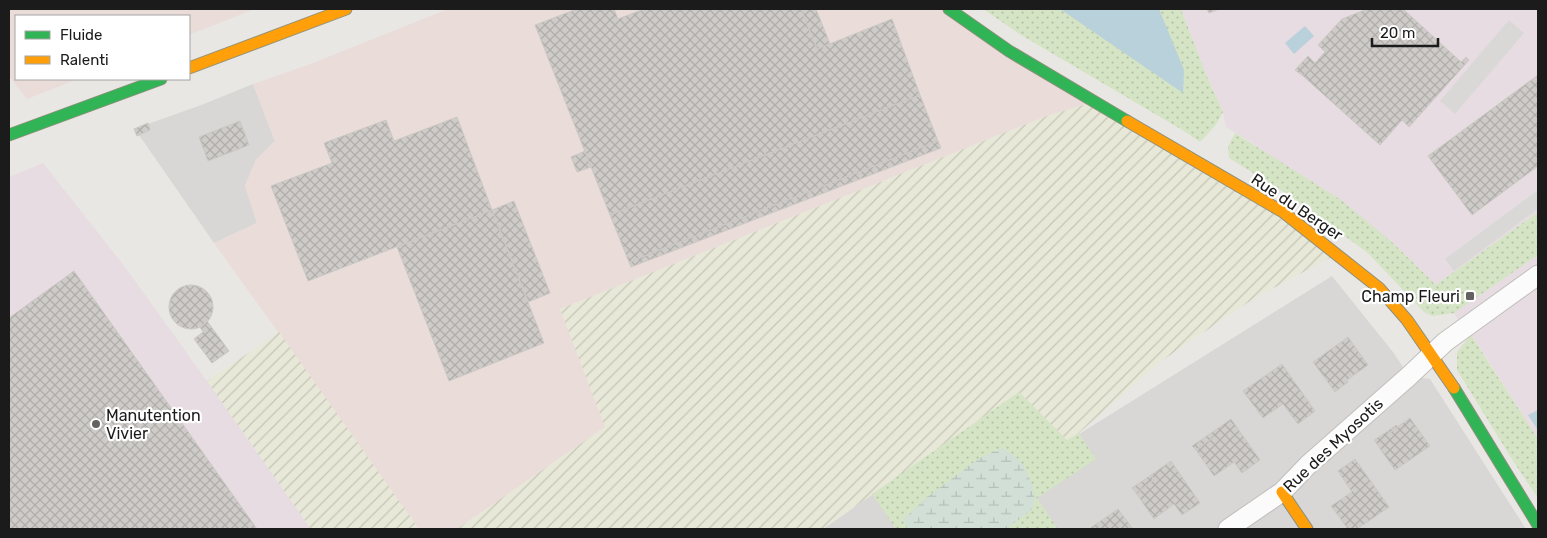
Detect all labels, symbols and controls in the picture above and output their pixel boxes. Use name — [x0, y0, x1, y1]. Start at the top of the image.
legend — [15, 15, 190, 80]
scale bar — [1372, 15, 1438, 47]
text: 20 m — [1380, 24, 1415, 42]
text: Fluide — [60, 26, 102, 44]
text: Ralenti — [60, 51, 109, 69]
street label: Rue du Berger — [1248, 169, 1346, 245]
place label: Champ Fleuri — [1361, 287, 1460, 306]
marker: Champ Fleuri — [1464, 290, 1476, 302]
street label: Rue des Myosotis — [1279, 394, 1387, 496]
place label: Manutention Vivier — [106, 406, 201, 443]
marker: Manutention Vivier — [90, 418, 102, 430]

